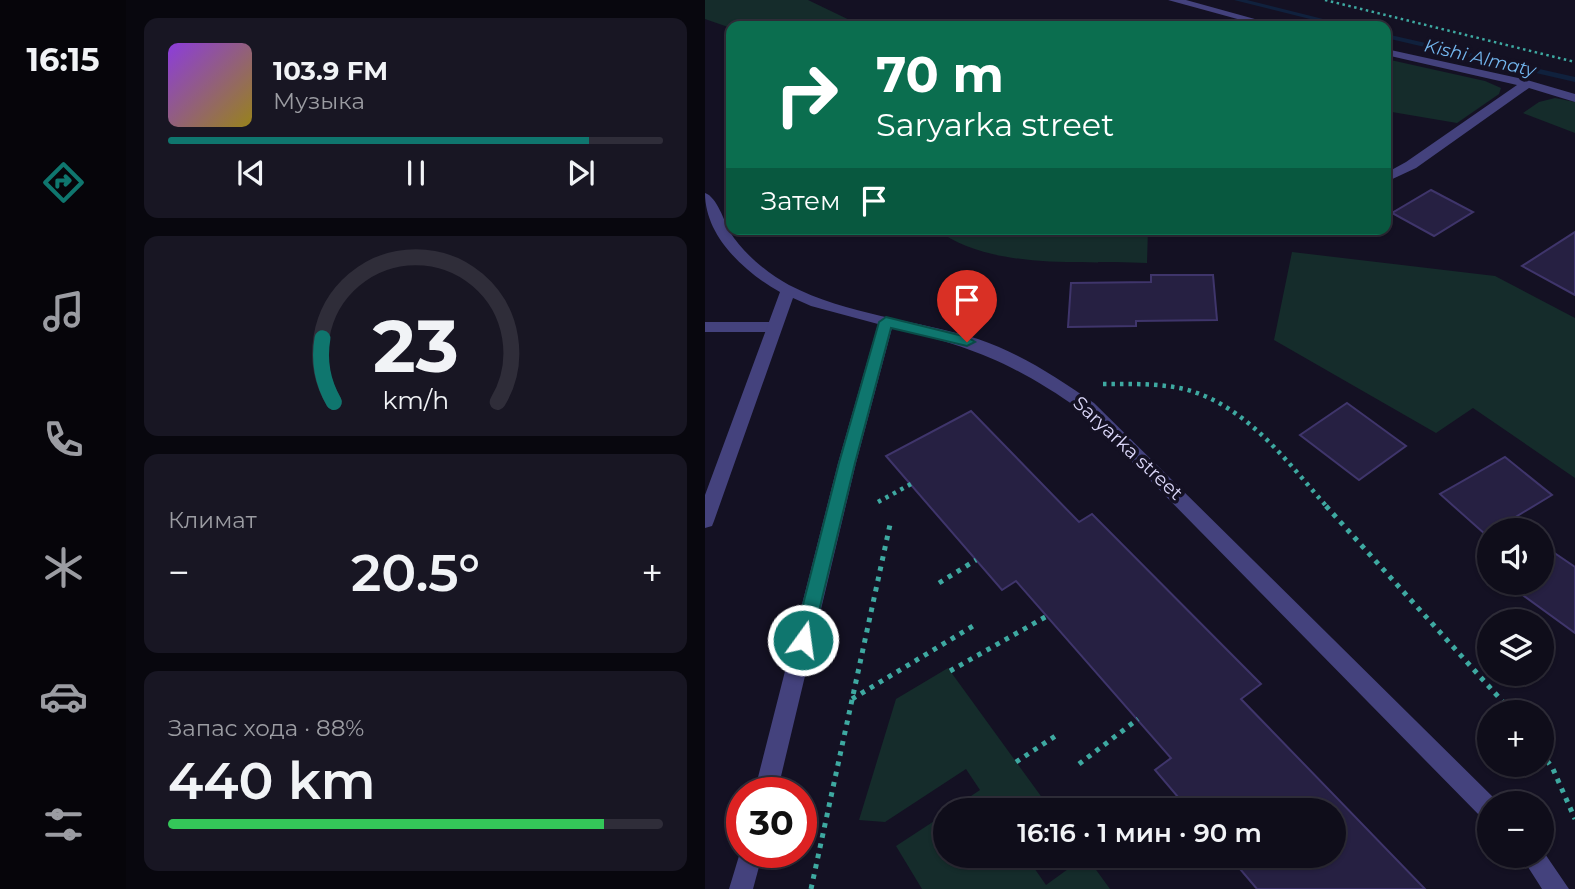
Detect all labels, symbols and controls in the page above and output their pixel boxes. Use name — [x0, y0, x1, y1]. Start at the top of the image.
water label: Kіshі Almaty — [1422, 34, 1539, 82]
text: 16:15 — [27, 40, 99, 79]
text: 70 m — [876, 45, 1004, 104]
icon: right — [761, 49, 852, 140]
text: 103.9 FM — [273, 55, 388, 87]
text: Музыка — [273, 87, 365, 115]
text: Saryarka street — [876, 105, 1114, 144]
icon: previous — [232, 154, 270, 192]
icon: pause — [397, 154, 435, 192]
icon: next — [562, 154, 600, 192]
icon: directions — [39, 158, 88, 207]
icon: arrive — [855, 182, 893, 220]
text: Затем — [761, 185, 841, 217]
pin — [937, 270, 997, 342]
icon: arrive — [948, 281, 986, 319]
icon: music — [39, 287, 88, 336]
text: 23 — [372, 302, 459, 390]
text: km/h — [382, 384, 449, 414]
street label: Saryarka street — [1068, 391, 1188, 505]
icon: phone — [39, 415, 88, 464]
text: Климат — [168, 506, 257, 534]
map controls — [1477, 518, 1554, 868]
button: sound — [1477, 518, 1554, 595]
text: 20.5° — [351, 541, 480, 604]
icon: climate — [39, 543, 88, 592]
text: − — [168, 549, 190, 596]
text: + — [641, 549, 663, 596]
position arrow — [766, 603, 840, 677]
button: layers — [1477, 609, 1554, 686]
icon: car — [39, 672, 88, 721]
button: + — [1477, 700, 1554, 777]
text: Запас хода · 88% — [168, 714, 364, 742]
text: 440 km — [168, 749, 375, 812]
speed limit sign: 30 — [726, 777, 817, 868]
button: − — [1477, 791, 1554, 868]
icon: filters — [39, 800, 88, 849]
text: 16:16 · 1 мин · 90 m — [1017, 817, 1262, 849]

